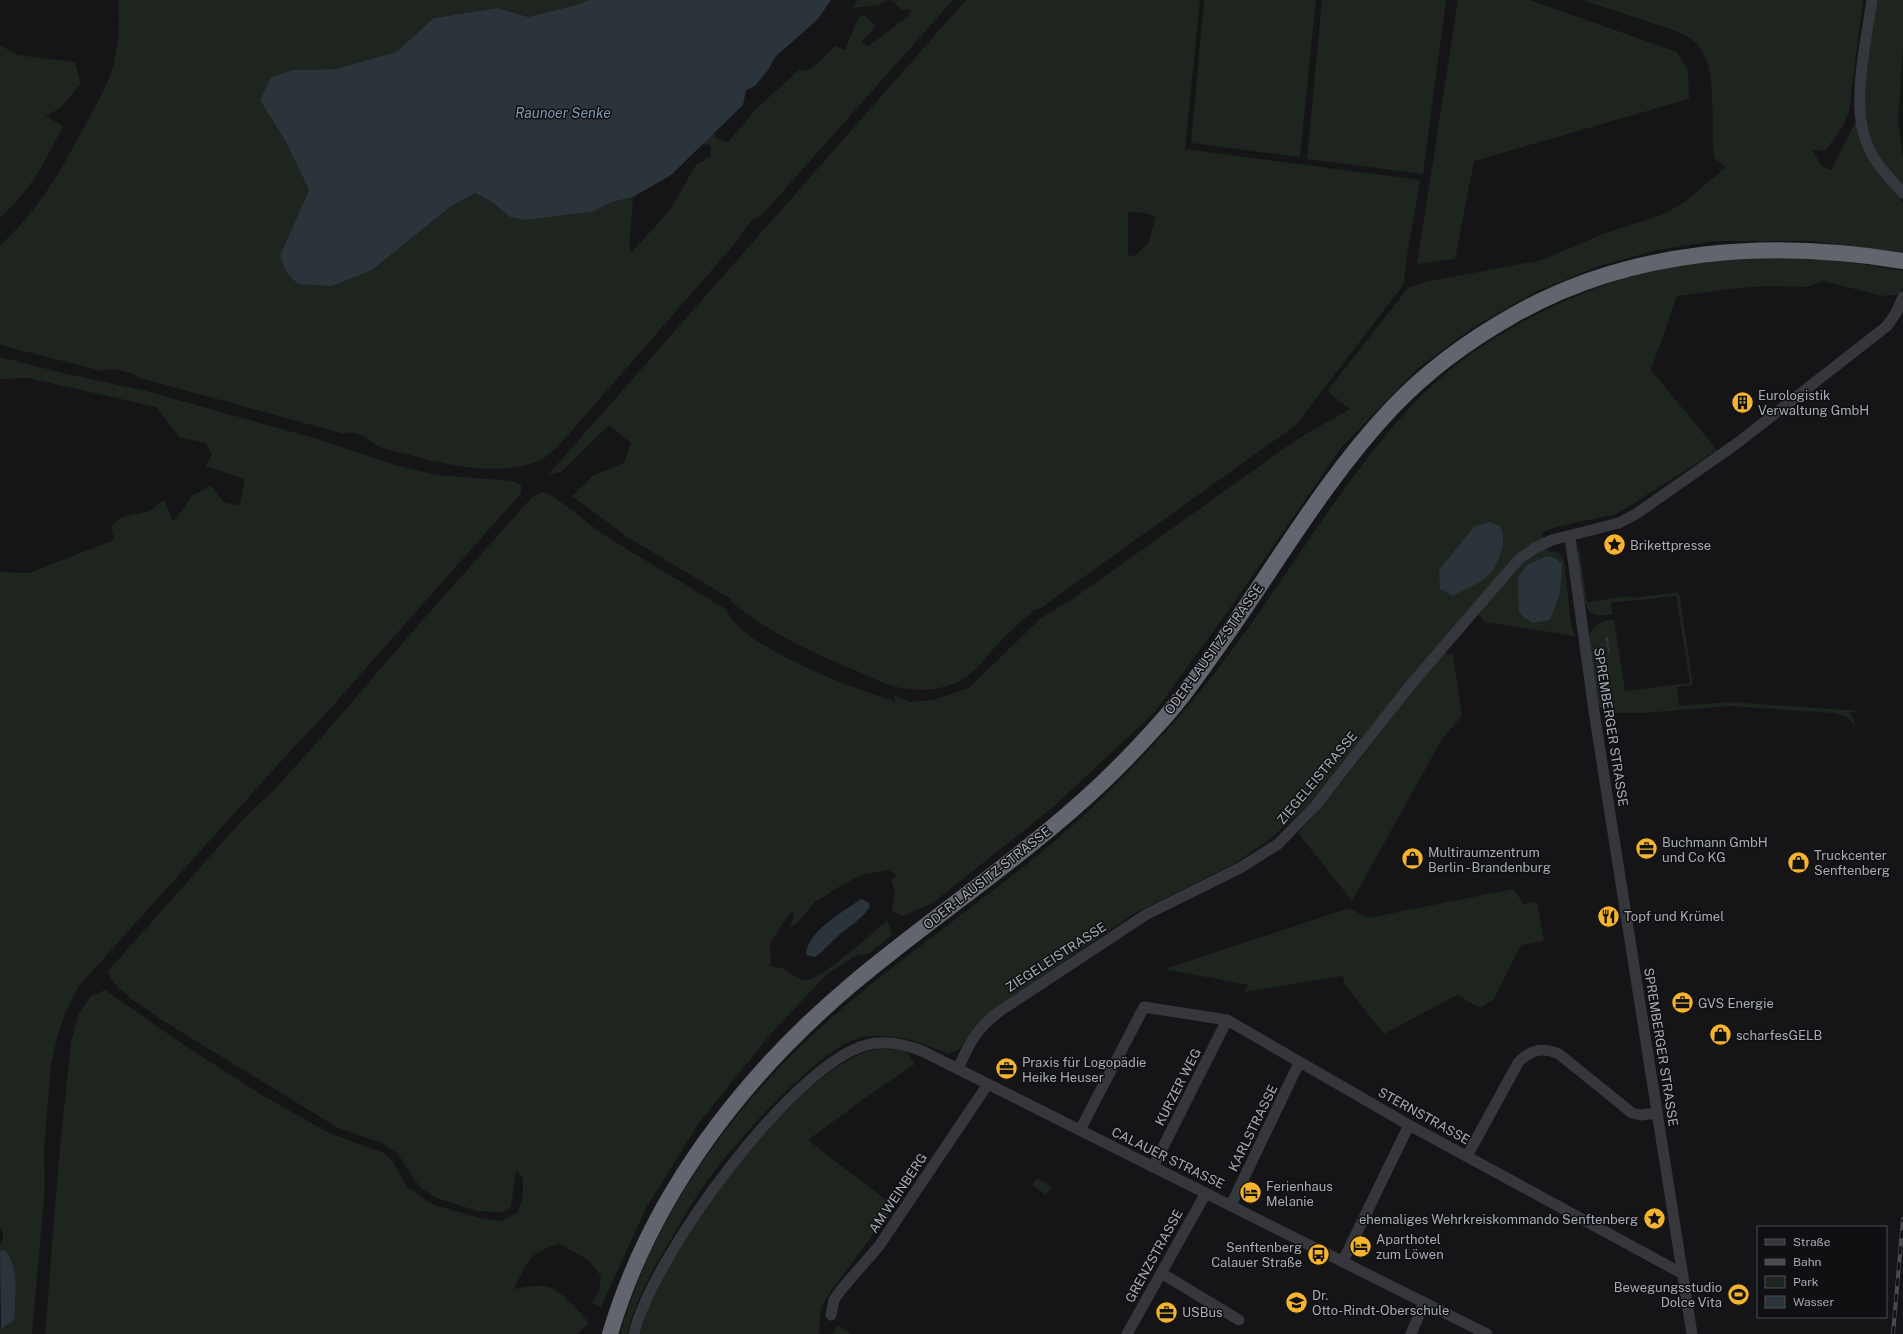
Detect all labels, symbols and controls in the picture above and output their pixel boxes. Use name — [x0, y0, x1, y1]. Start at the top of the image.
water label: Raunoer Senke — [515, 105, 611, 121]
place label: Eurologistik Verwaltung GmbH — [1758, 388, 1869, 418]
building icon: Eurologistik Verwaltung GmbH — [1729, 389, 1755, 415]
place icon: Brikettpresse — [1601, 532, 1627, 558]
place label: Brikettpresse — [1630, 538, 1711, 553]
street label: ODER-LAUSITZ-STRASSE — [1162, 581, 1266, 717]
street label: SPREMBERGER STRASSE — [1591, 647, 1631, 807]
street label: ZIEGELEISTRASSE — [1274, 728, 1360, 828]
street label: ODER-LAUSITZ-STRASSE — [920, 824, 1054, 932]
place label: Buchmann GmbH und Co KG — [1662, 835, 1768, 865]
office icon: Buchmann GmbH und Co KG — [1634, 836, 1660, 862]
place label: Multiraumzentrum Berlin - Brandenburg — [1428, 845, 1551, 875]
shop icon: Multiraumzentrum Berlin - Brandenburg — [1400, 846, 1426, 872]
place label: Truckcenter Senftenberg — [1814, 848, 1890, 878]
shop icon: Truckcenter Senftenberg — [1786, 849, 1812, 875]
restaurant icon: Topf und Krümel — [1596, 903, 1622, 929]
place label: Topf und Krümel — [1624, 909, 1724, 924]
street label: ZIEGELEISTRASSE — [1003, 919, 1109, 995]
street label: SPREMBERGER STRASSE — [1641, 967, 1681, 1127]
office icon: GVS Energie — [1670, 990, 1696, 1016]
place label: GVS Energie — [1698, 996, 1774, 1011]
shop icon: scharfesGELB — [1708, 1022, 1734, 1048]
place label: scharfesGELB — [1736, 1028, 1822, 1043]
street label: KURZER WEG — [1152, 1046, 1204, 1128]
place label: Praxis für Logopädie Heike Heuser — [1022, 1055, 1147, 1085]
office icon: Praxis für Logopädie Heike Heuser — [994, 1056, 1020, 1082]
street label: KARLSTRASSE — [1226, 1082, 1280, 1174]
street label: STERNSTRASSE — [1375, 1085, 1473, 1147]
street label: CALAUER STRASSE — [1109, 1124, 1227, 1192]
street label: AM WEINBERG — [866, 1150, 930, 1236]
place label: Ferienhaus Melanie — [1266, 1179, 1333, 1209]
hotel icon: Ferienhaus Melanie — [1238, 1180, 1264, 1206]
place icon: ehemaliges Wehrkreiskommando Senftenberg — [1641, 1206, 1667, 1232]
street label: GRENZSTRASSE — [1122, 1207, 1186, 1305]
place label: ehemaliges Wehrkreiskommando Senftenberg — [1359, 1212, 1638, 1227]
legend — [1757, 1226, 1887, 1318]
place label: Aparthotel zum Löwen — [1376, 1232, 1444, 1262]
hotel icon: Aparthotel zum Löwen — [1348, 1233, 1374, 1259]
text: Straße — [1793, 1235, 1831, 1249]
place label: Senftenberg Calauer Straße — [1211, 1240, 1302, 1270]
bus stop icon: Senftenberg Calauer Straße — [1305, 1241, 1331, 1267]
text: Bahn — [1793, 1255, 1822, 1269]
text: Park — [1793, 1275, 1819, 1289]
place label: Bewegungsstudio Dolce Vita — [1614, 1280, 1722, 1310]
sports icon: Bewegungsstudio Dolce Vita — [1725, 1281, 1751, 1307]
place label: Dr. Otto-Rindt-Oberschule — [1312, 1288, 1449, 1318]
school or university icon: Dr. Otto-Rindt-Oberschule — [1284, 1289, 1310, 1315]
text: Wasser — [1793, 1295, 1834, 1309]
office icon: USBus — [1153, 1299, 1179, 1325]
place label: USBus — [1182, 1305, 1223, 1320]

